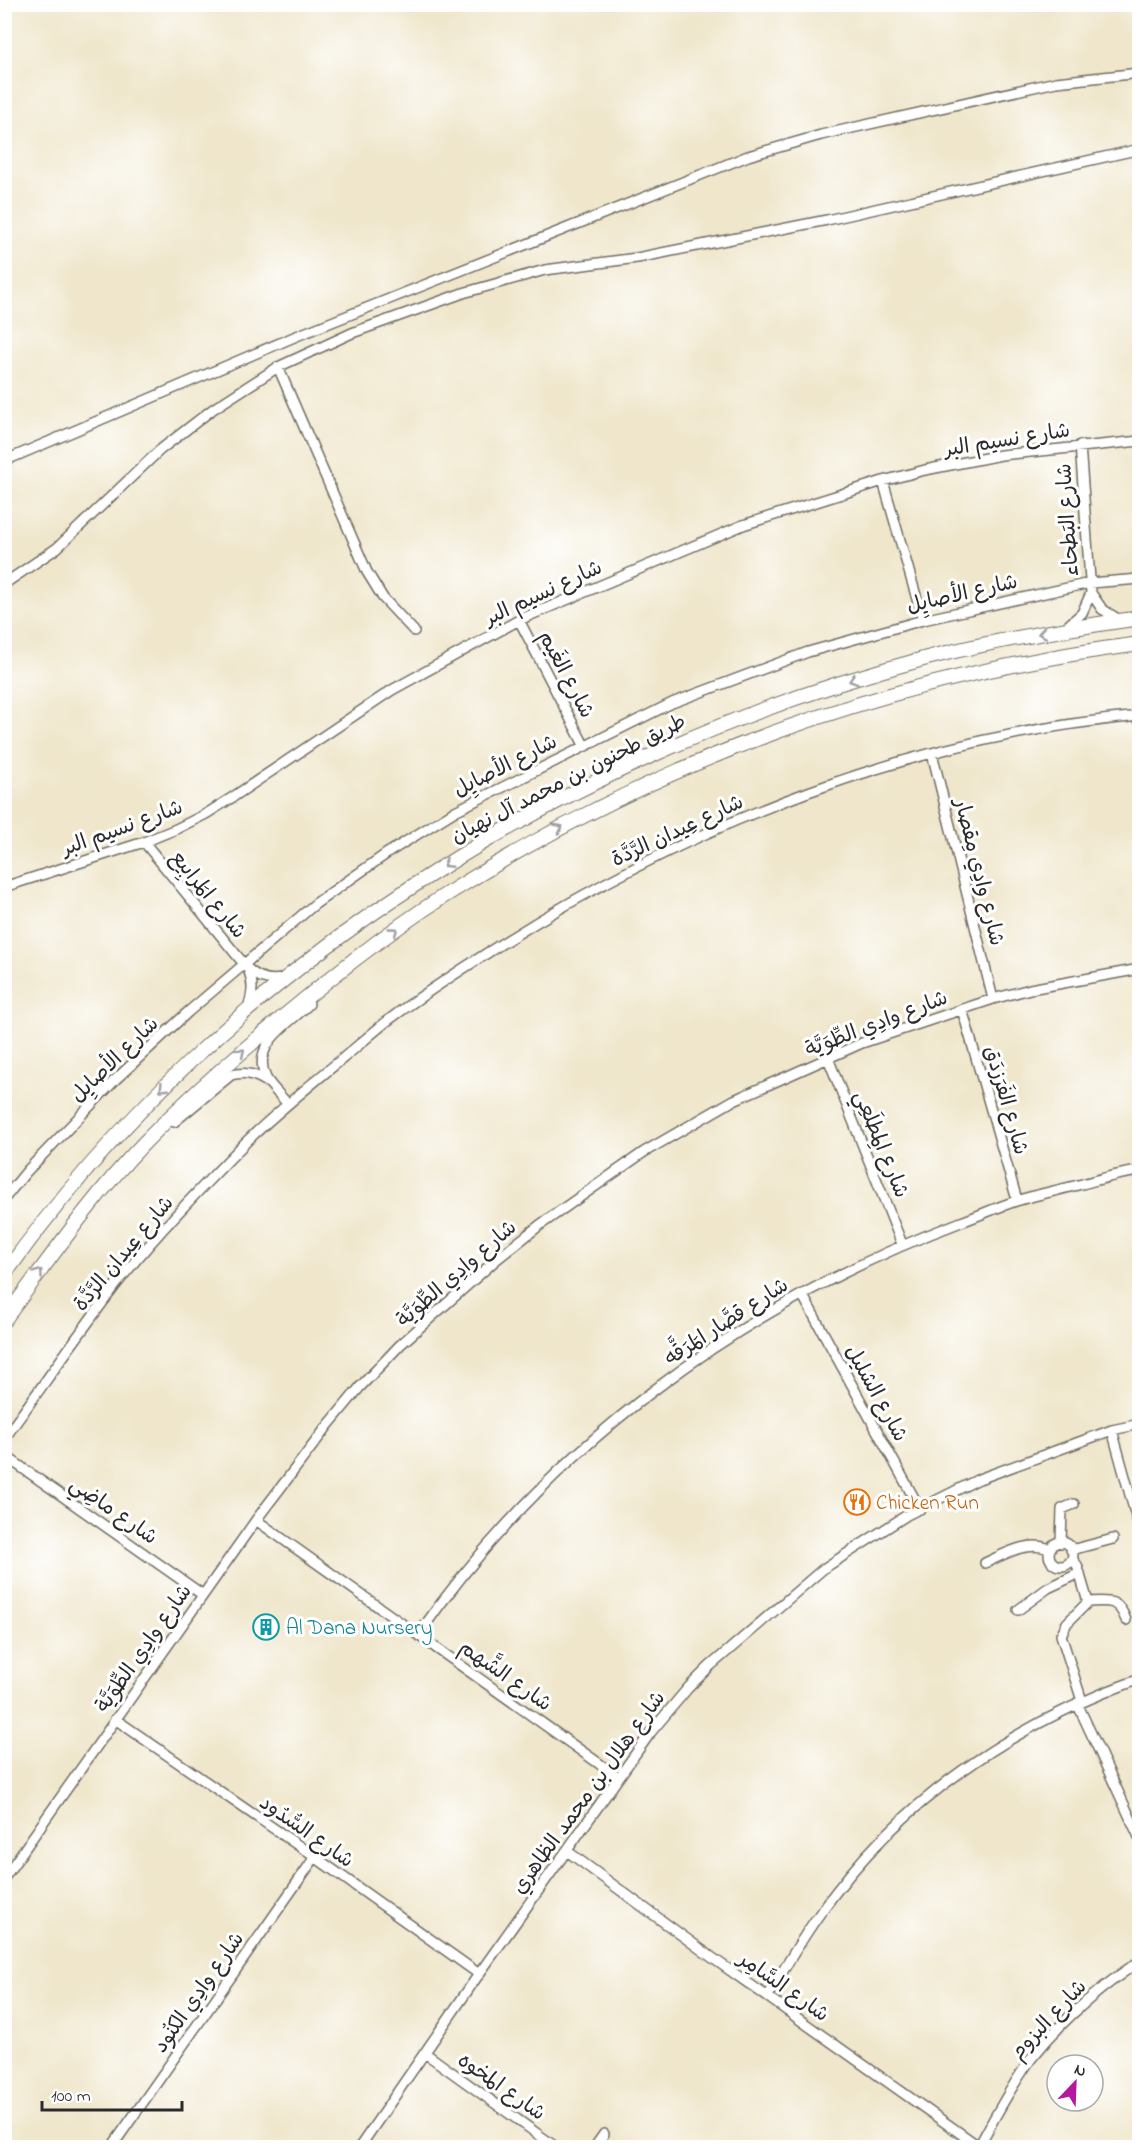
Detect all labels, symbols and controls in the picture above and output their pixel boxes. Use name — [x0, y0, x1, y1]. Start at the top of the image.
street label: شارع نسيم البر — [940, 416, 1072, 466]
street label: شارع البَطحاء — [1050, 462, 1088, 577]
street label: شارع نسيم البر — [478, 553, 608, 635]
street label: شارع الأصايِل — [904, 567, 1021, 622]
street label: شارع الغَيم — [530, 626, 601, 724]
one-way arrow — [1038, 626, 1048, 639]
one-way arrow — [848, 673, 859, 685]
street label: طريق طحنون بن محمد آل نهيان — [446, 707, 692, 852]
street label: شارع الأصايِل — [448, 727, 563, 806]
street label: شارع عِيدان الرَّدَّة — [607, 788, 749, 876]
street label: شارع نسيم البر — [56, 793, 187, 865]
street label: شارع وادِي مِقصار — [945, 794, 1011, 949]
one-way arrow — [553, 824, 563, 835]
street label: شارع المَرابِيع — [162, 844, 253, 946]
one-way arrow — [443, 857, 454, 868]
one-way arrow — [387, 927, 398, 938]
street label: شارع وادِي الطِّوَيَّة — [801, 984, 952, 1066]
street label: شارع الأصايِل — [64, 1010, 167, 1111]
street label: شارع الفَرَزدَق — [975, 1043, 1035, 1159]
one-way arrow — [234, 1048, 245, 1059]
one-way arrow — [159, 1081, 170, 1092]
street label: شارع المِطلَعِي — [843, 1086, 916, 1204]
street label: شارع عِيدان الرَّدَّة — [67, 1190, 182, 1319]
street label: شارع وادِي الطِّوَيَّة — [391, 1214, 524, 1335]
street label: شارع قصَّار المَرَقَّه — [656, 1266, 795, 1374]
one-way arrow — [32, 1268, 43, 1279]
street label: شارع الشليل — [836, 1340, 914, 1448]
street label: شارع ماضِي — [62, 1470, 163, 1555]
restaurant icon: Chicken Run — [842, 1487, 872, 1517]
place label: Chicken Run — [876, 1489, 979, 1519]
street label: شارع وادِي الطِّوَيَّة — [89, 1579, 200, 1719]
building icon: Al Dana Nursery — [251, 1612, 281, 1642]
place label: Al Dana Nursery — [286, 1614, 432, 1646]
street label: شارع الشَّهم — [452, 1631, 560, 1720]
street label: شارع هلال بن محمد الظاهري — [506, 1685, 674, 1901]
street label: شارع السُّدُود — [252, 1789, 359, 1876]
street label: شارع وادِي الكنُود — [147, 1926, 253, 2060]
street label: شارع السَّامِر — [729, 1944, 835, 2030]
street label: شارع البزوم — [1004, 1973, 1095, 2067]
street label: شارع المخوه — [451, 2046, 551, 2129]
north arrow — [1045, 2053, 1105, 2113]
text: N — [1070, 2058, 1090, 2084]
scale bar — [42, 2074, 182, 2112]
text: 100 m — [51, 2084, 91, 2110]

